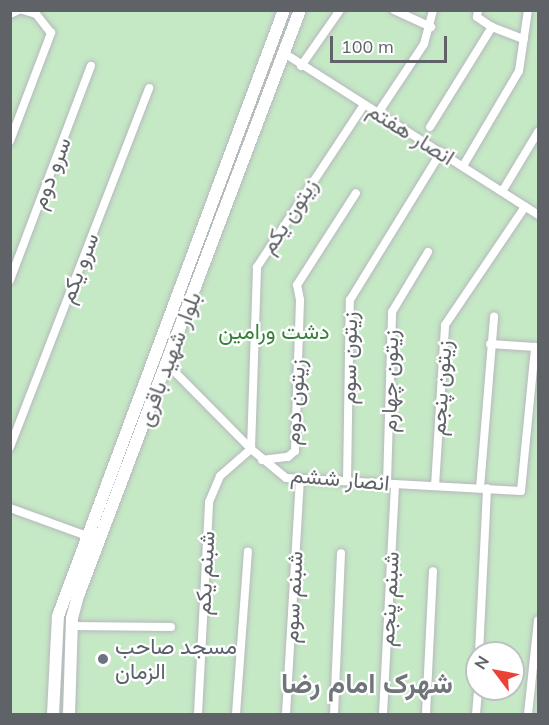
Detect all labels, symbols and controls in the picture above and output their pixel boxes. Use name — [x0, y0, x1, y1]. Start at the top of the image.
scale bar — [333, 24, 450, 62]
text: 100 m — [341, 35, 394, 58]
street label: انصار هفتم — [363, 97, 459, 171]
street label: سرو دوم — [25, 134, 77, 212]
street label: زیتون یکم — [255, 173, 323, 259]
street label: سرو یکم — [54, 229, 104, 307]
street label: بلوار شهید باقری — [131, 288, 207, 430]
street label: زیتون سوم — [335, 311, 363, 405]
park label: دشت ورامین — [218, 319, 330, 345]
street label: زیتون چهارم — [376, 329, 404, 433]
street label: زیتون پنجم — [424, 339, 458, 437]
street label: زیتون دوم — [279, 358, 311, 446]
street label: انصار ششم — [289, 462, 391, 496]
street label: شبنم یکم — [190, 530, 220, 616]
street label: شبنم سوم — [277, 550, 309, 644]
street label: شبنم پنجم — [373, 551, 405, 647]
place label: مسجد صاحب الزمان — [115, 633, 237, 684]
north arrow — [465, 641, 525, 701]
marker: مسجد صاحب الزمان — [96, 652, 110, 666]
text: N — [470, 652, 493, 673]
district label: شهرک امام رضا — [281, 666, 453, 700]

